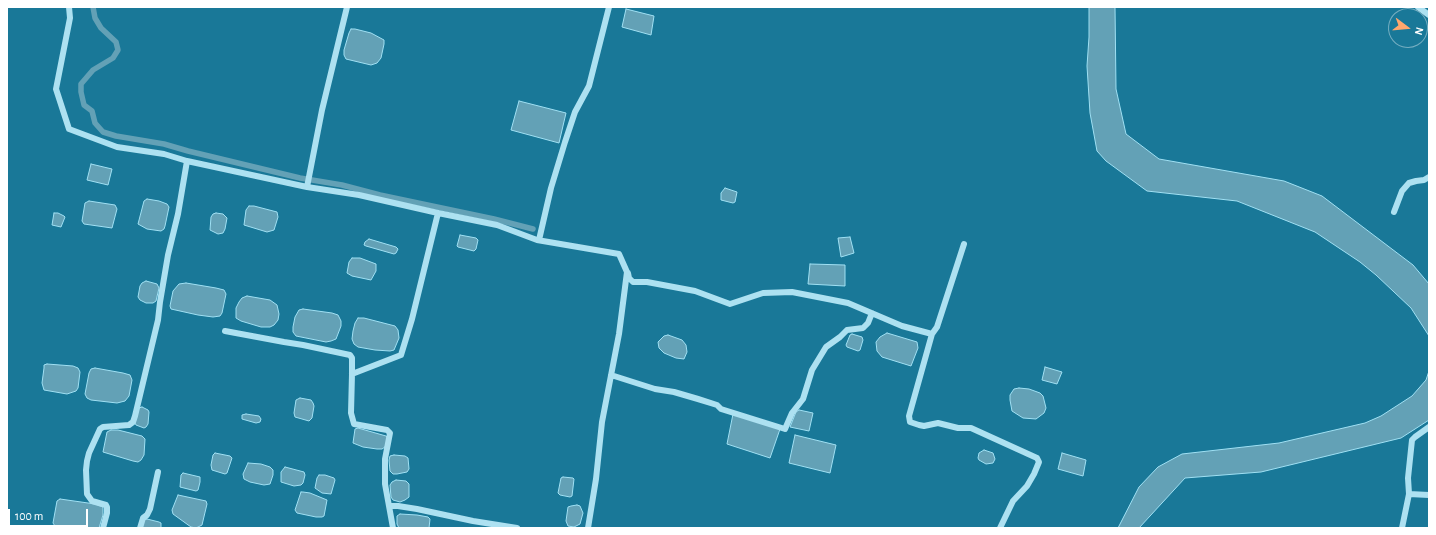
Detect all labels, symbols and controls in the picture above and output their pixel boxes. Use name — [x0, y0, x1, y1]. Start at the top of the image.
north arrow — [1388, 8, 1428, 48]
text: N — [1413, 26, 1425, 36]
scale bar — [10, 501, 90, 527]
text: 100 m — [15, 510, 43, 522]

